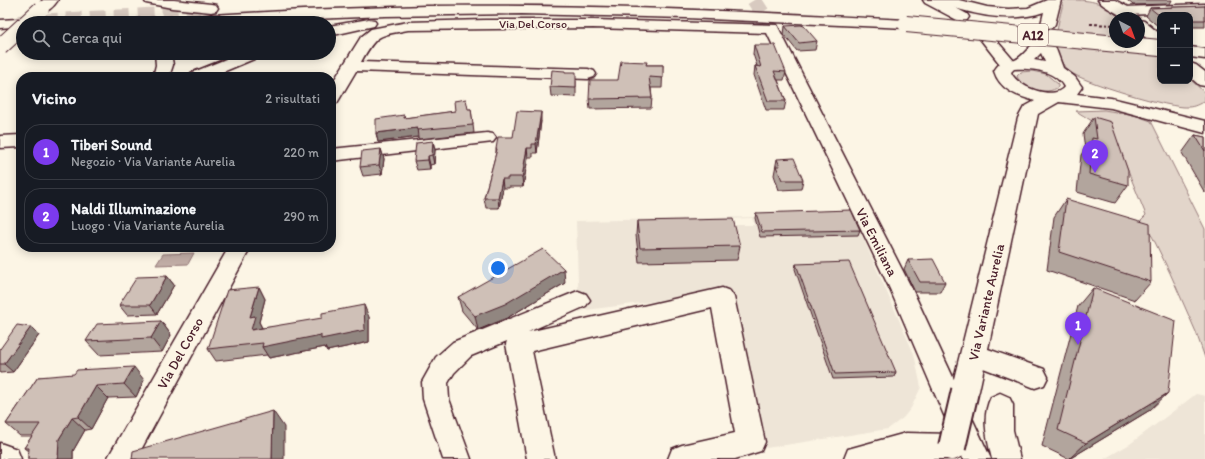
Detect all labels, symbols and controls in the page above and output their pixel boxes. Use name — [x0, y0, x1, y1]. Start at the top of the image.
north arrow — [1109, 12, 1145, 48]
map controls — [1157, 12, 1193, 84]
button: + — [1157, 12, 1193, 48]
search box — [16, 16, 336, 60]
street label: Via Del Corso — [499, 17, 567, 31]
road number: A12 — [1018, 24, 1048, 46]
icon: search — [30, 27, 52, 49]
text: Cerca qui — [62, 29, 122, 47]
button: − — [1157, 48, 1193, 84]
text: Vicino — [32, 88, 76, 108]
text: 2 risultati — [265, 91, 320, 106]
text: Tiberi Sound — [71, 136, 152, 154]
pin: 2 — [1082, 140, 1108, 173]
text: 1 — [43, 145, 49, 160]
text: 220 m — [283, 145, 319, 160]
text: Negozio · Via Variante Aurelia — [71, 154, 235, 169]
text: Naldi Illuminazione — [71, 200, 196, 218]
street label: Via Emiliana — [852, 205, 901, 280]
text: 2 — [43, 209, 49, 224]
text: 290 m — [283, 209, 319, 224]
text: Luogo · Via Variante Aurelia — [71, 218, 225, 233]
street label: Via Variante Aurelia — [965, 241, 1008, 362]
your location — [488, 258, 508, 278]
pin: 1 — [1065, 312, 1091, 345]
street label: Via Del Corso — [154, 314, 207, 392]

